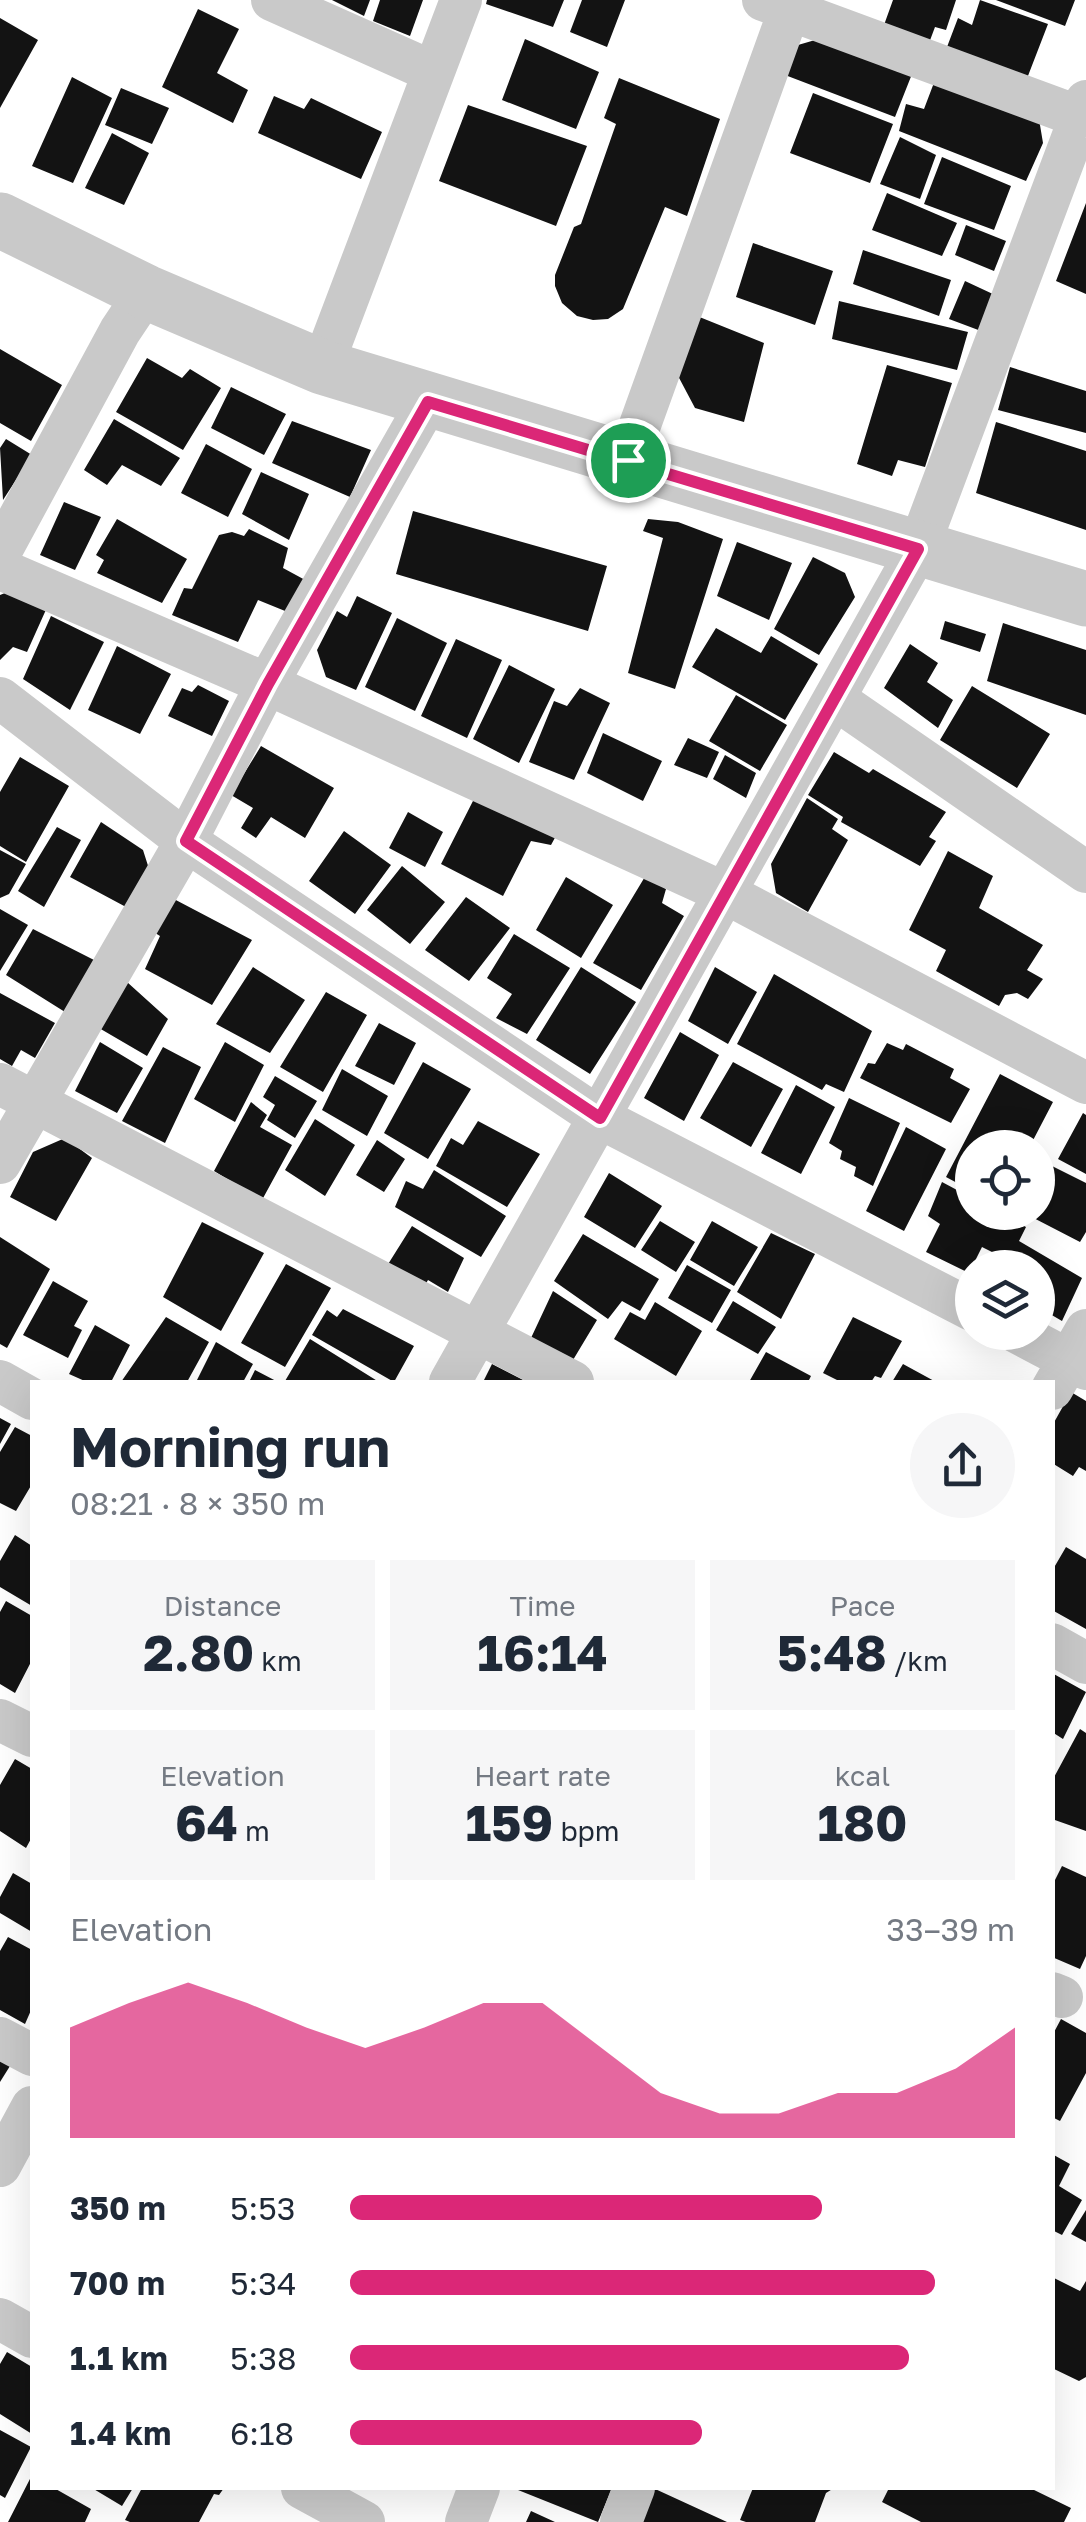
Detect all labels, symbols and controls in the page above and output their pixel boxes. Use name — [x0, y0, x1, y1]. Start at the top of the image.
pin — [586, 418, 671, 503]
icon: arrive — [601, 433, 656, 488]
map controls — [955, 1130, 1055, 1350]
button: locate — [955, 1130, 1055, 1230]
button: layers — [955, 1250, 1055, 1350]
text: Morning run — [70, 1413, 390, 1479]
button: share — [910, 1413, 1015, 1518]
text: 08:21 · 8 × 350 m — [70, 1484, 325, 1522]
text: Distance — [164, 1589, 281, 1622]
text: Time — [510, 1589, 575, 1622]
text: Pace — [830, 1589, 895, 1622]
text: 2.80 — [143, 1622, 254, 1682]
text: 16:14 — [477, 1622, 608, 1682]
text: 5:48 — [777, 1622, 887, 1682]
text: km — [254, 1644, 302, 1677]
text: /km — [887, 1644, 948, 1677]
text: Elevation — [160, 1759, 285, 1792]
text: Heart rate — [474, 1759, 611, 1792]
text: kcal — [835, 1759, 890, 1792]
text: 64 — [175, 1792, 238, 1852]
text: 159 — [465, 1792, 553, 1852]
text: 180 — [817, 1792, 908, 1852]
text: m — [238, 1814, 270, 1847]
text: bpm — [553, 1814, 620, 1847]
text: Elevation — [70, 1910, 212, 1948]
text: 33–39 m — [886, 1910, 1015, 1948]
text: 350 m — [70, 2189, 166, 2227]
text: 5:53 — [230, 2189, 295, 2227]
text: 700 m — [70, 2264, 165, 2302]
text: 5:34 — [230, 2264, 296, 2302]
text: 1.1 km — [70, 2339, 168, 2377]
text: 5:38 — [230, 2339, 296, 2377]
text: 1.4 km — [70, 2414, 171, 2452]
text: 6:18 — [230, 2414, 294, 2452]

